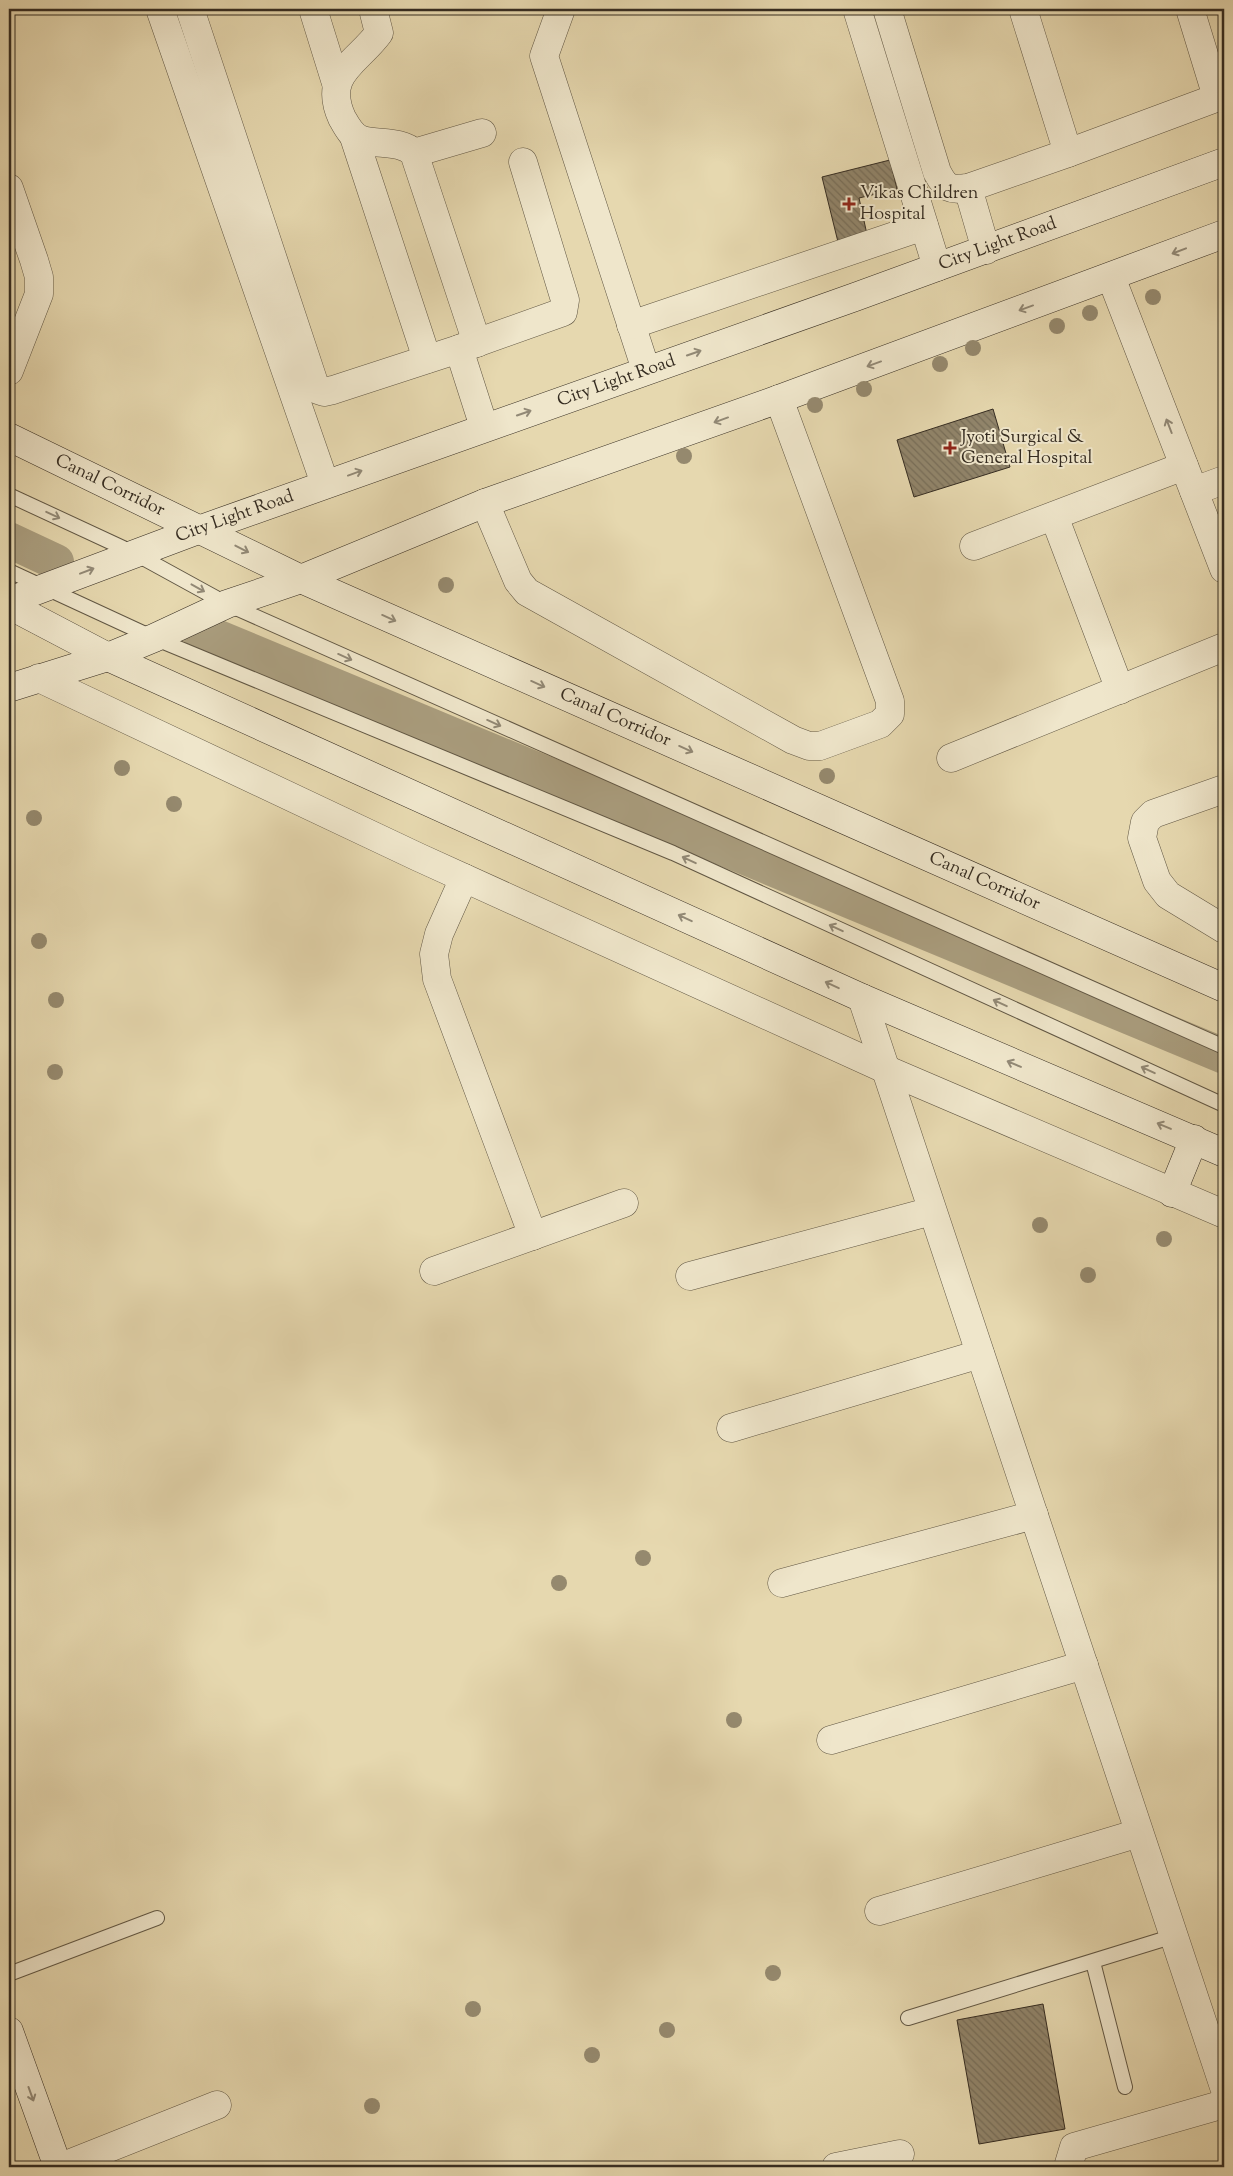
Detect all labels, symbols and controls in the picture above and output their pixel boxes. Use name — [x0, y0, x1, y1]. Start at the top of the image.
place label: Vikas Children Hospital — [860, 181, 979, 228]
marker: Vikas Children Hospital — [842, 197, 856, 211]
street label: City Light Road — [935, 211, 1060, 278]
one-way arrow — [1171, 247, 1187, 256]
one-way arrow — [1019, 304, 1035, 313]
one-way arrow — [686, 348, 701, 357]
street label: City Light Road — [554, 349, 679, 415]
one-way arrow — [867, 360, 882, 369]
one-way arrow — [516, 408, 532, 417]
one-way arrow — [713, 415, 729, 425]
one-way arrow — [1164, 419, 1173, 434]
place label: Jyoti Surgical & General Hospital — [960, 425, 1093, 472]
marker: Jyoti Surgical & General Hospital — [943, 441, 957, 455]
street label: Canal Corridor — [50, 448, 169, 524]
one-way arrow — [347, 468, 362, 477]
street label: City Light Road — [172, 484, 298, 550]
one-way arrow — [45, 511, 60, 520]
one-way arrow — [234, 545, 249, 554]
one-way arrow — [79, 566, 94, 575]
one-way arrow — [190, 584, 205, 594]
one-way arrow — [381, 613, 396, 623]
one-way arrow — [337, 652, 352, 662]
one-way arrow — [530, 679, 545, 689]
street label: Canal Corridor — [555, 682, 675, 754]
one-way arrow — [486, 718, 501, 728]
one-way arrow — [678, 745, 693, 755]
street label: Canal Corridor — [924, 846, 1044, 918]
one-way arrow — [682, 855, 697, 864]
one-way arrow — [678, 912, 693, 922]
one-way arrow — [829, 922, 844, 932]
one-way arrow — [825, 980, 840, 989]
one-way arrow — [993, 997, 1008, 1007]
one-way arrow — [1006, 1058, 1021, 1067]
one-way arrow — [1141, 1065, 1156, 1075]
one-way arrow — [1157, 1121, 1172, 1130]
one-way arrow — [27, 2085, 36, 2101]

